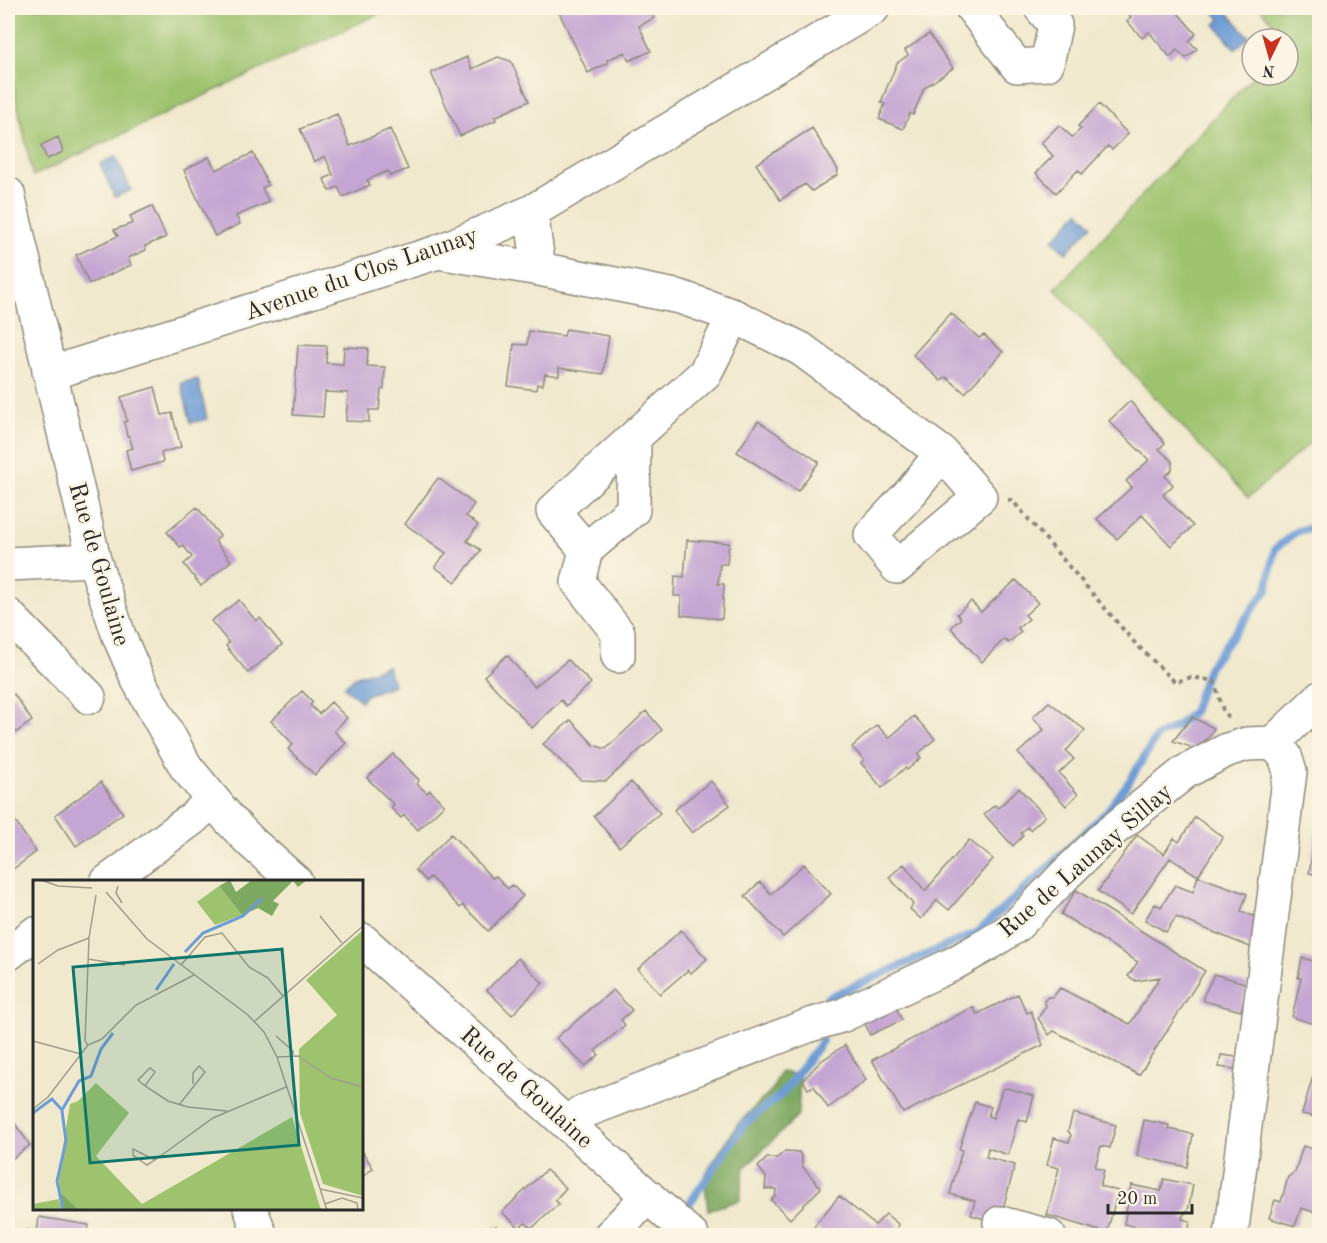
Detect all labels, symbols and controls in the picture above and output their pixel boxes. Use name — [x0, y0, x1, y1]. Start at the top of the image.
north arrow — [1240, 27, 1300, 87]
text: N — [1261, 61, 1276, 78]
street label: Avenue du Clos Launay — [242, 224, 481, 326]
street label: Rue de Goulaine — [63, 480, 133, 649]
street label: Rue de Launay Sillay — [995, 780, 1178, 943]
inset map — [33, 880, 363, 1210]
street label: Rue de Goulaine — [455, 1023, 596, 1154]
scale bar — [1108, 1177, 1192, 1215]
text: 20 m — [1117, 1190, 1157, 1208]

